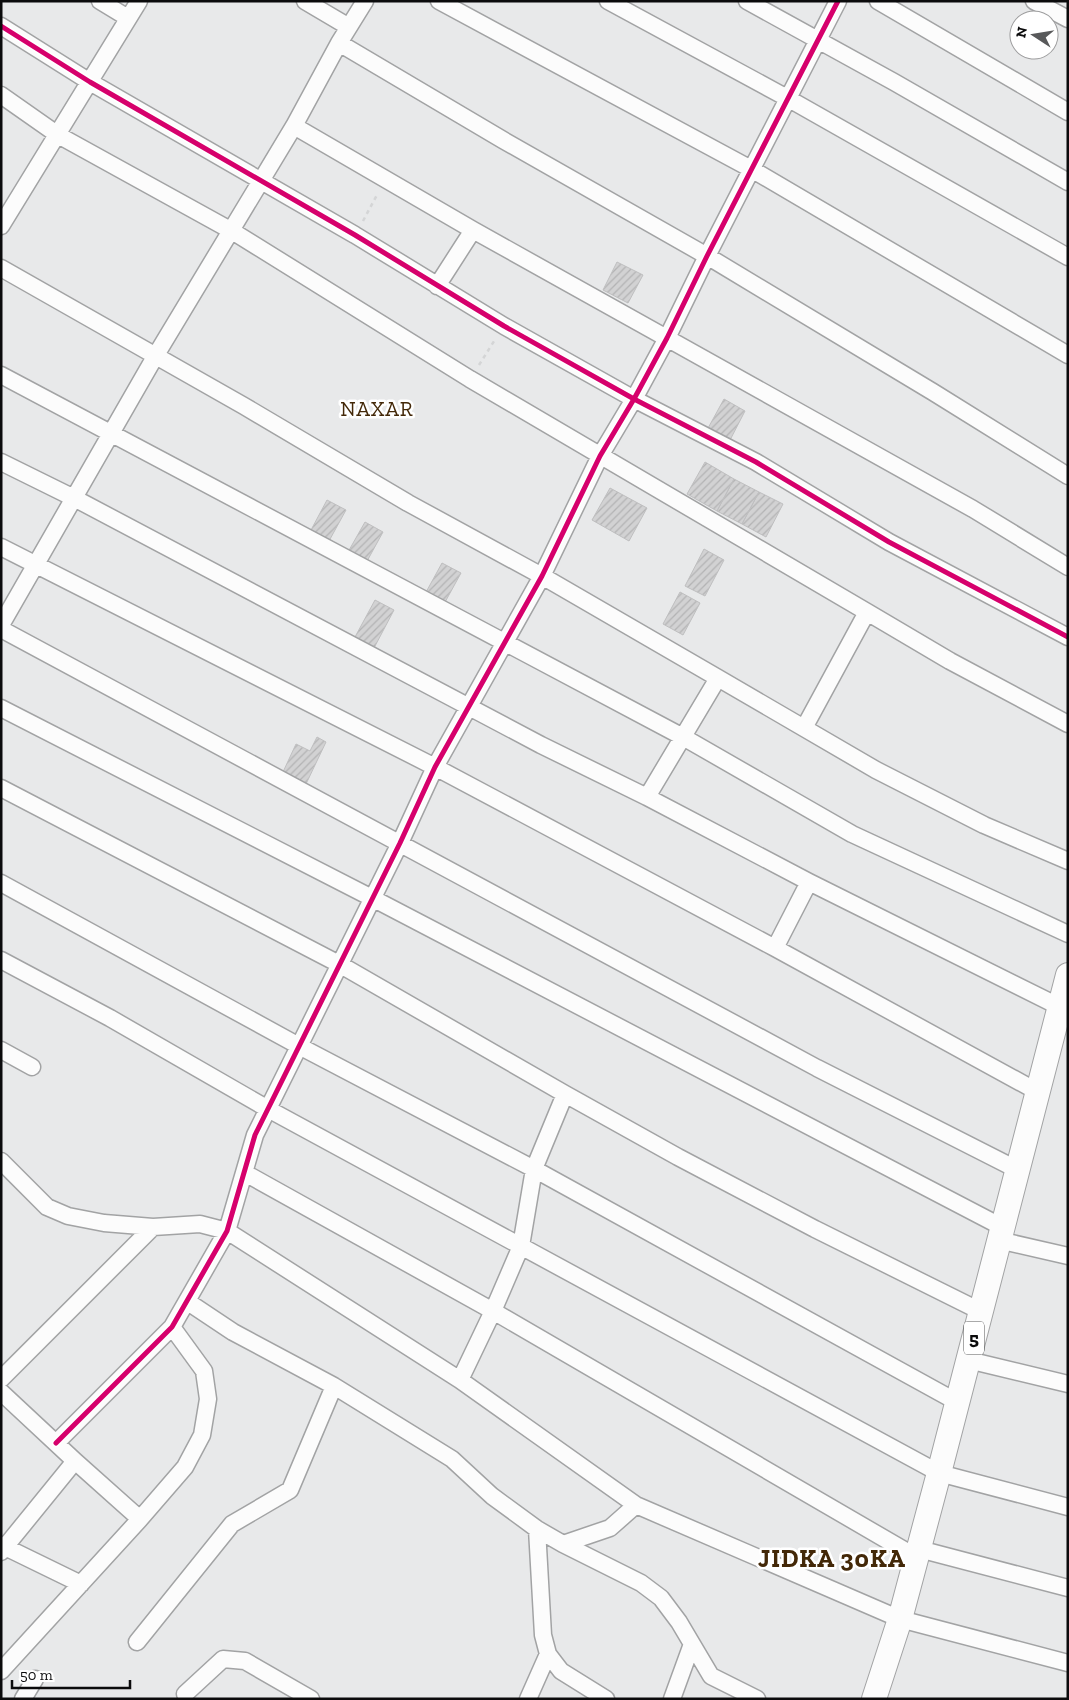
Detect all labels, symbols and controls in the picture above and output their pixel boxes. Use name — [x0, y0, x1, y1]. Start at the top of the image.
north arrow — [1009, 10, 1059, 60]
text: N — [1012, 25, 1031, 39]
district label: NAXAR — [340, 396, 414, 421]
road number: 5 — [964, 1322, 984, 1355]
district label: JIDKA 30KA — [758, 1543, 906, 1573]
scale bar — [12, 1658, 130, 1690]
text: 50 m — [20, 1666, 53, 1684]

